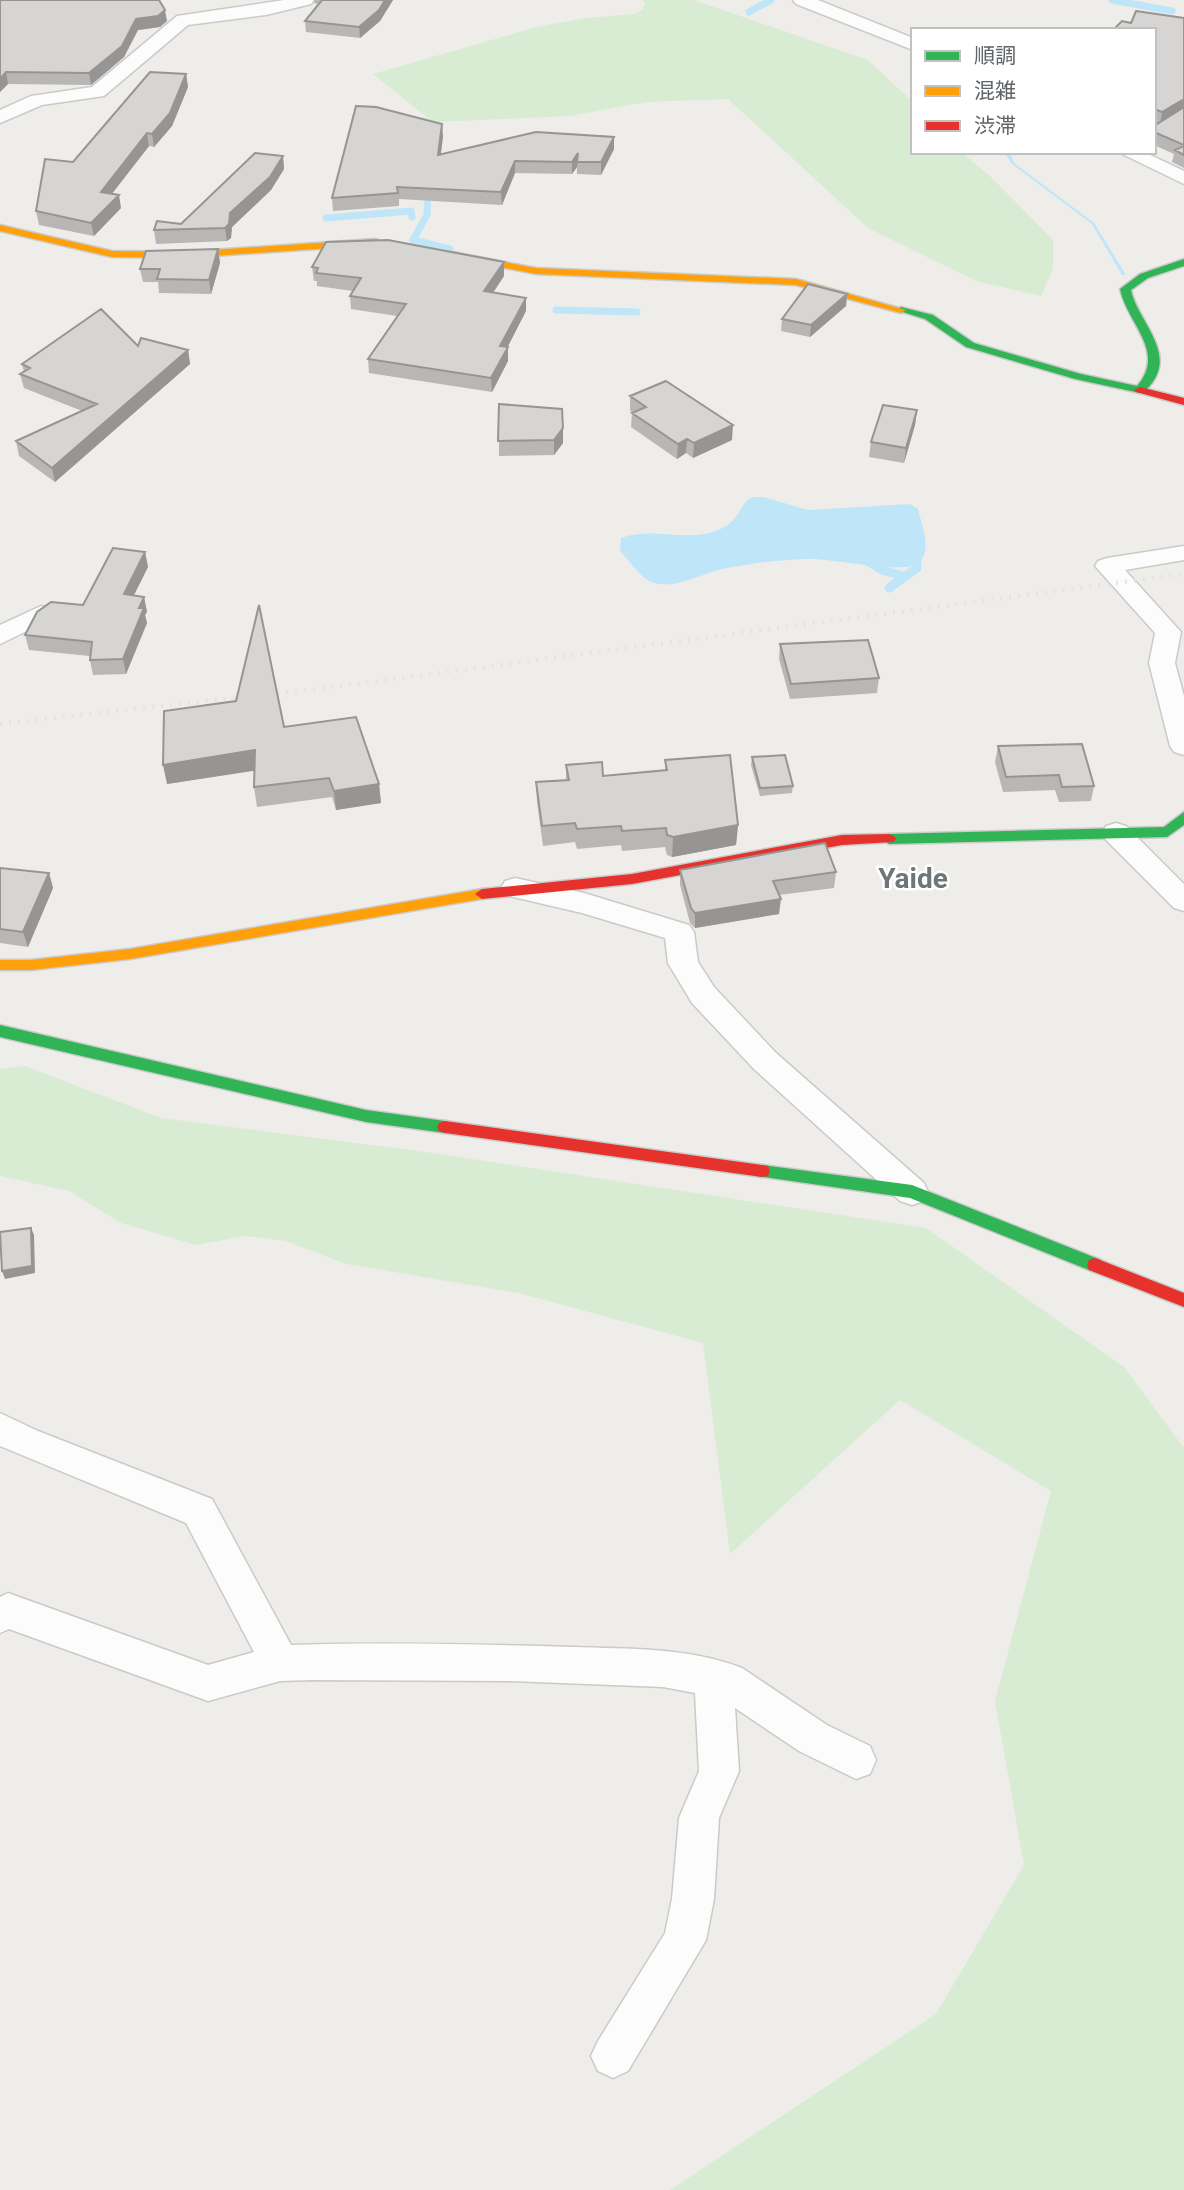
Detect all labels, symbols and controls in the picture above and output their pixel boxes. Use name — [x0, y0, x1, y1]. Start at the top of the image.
legend — [911, 28, 1156, 154]
text: 順調 — [974, 44, 1016, 68]
text: 混雑 — [974, 79, 1016, 103]
text: 渋滞 — [974, 114, 1016, 138]
district label: Yaide — [878, 862, 948, 895]

